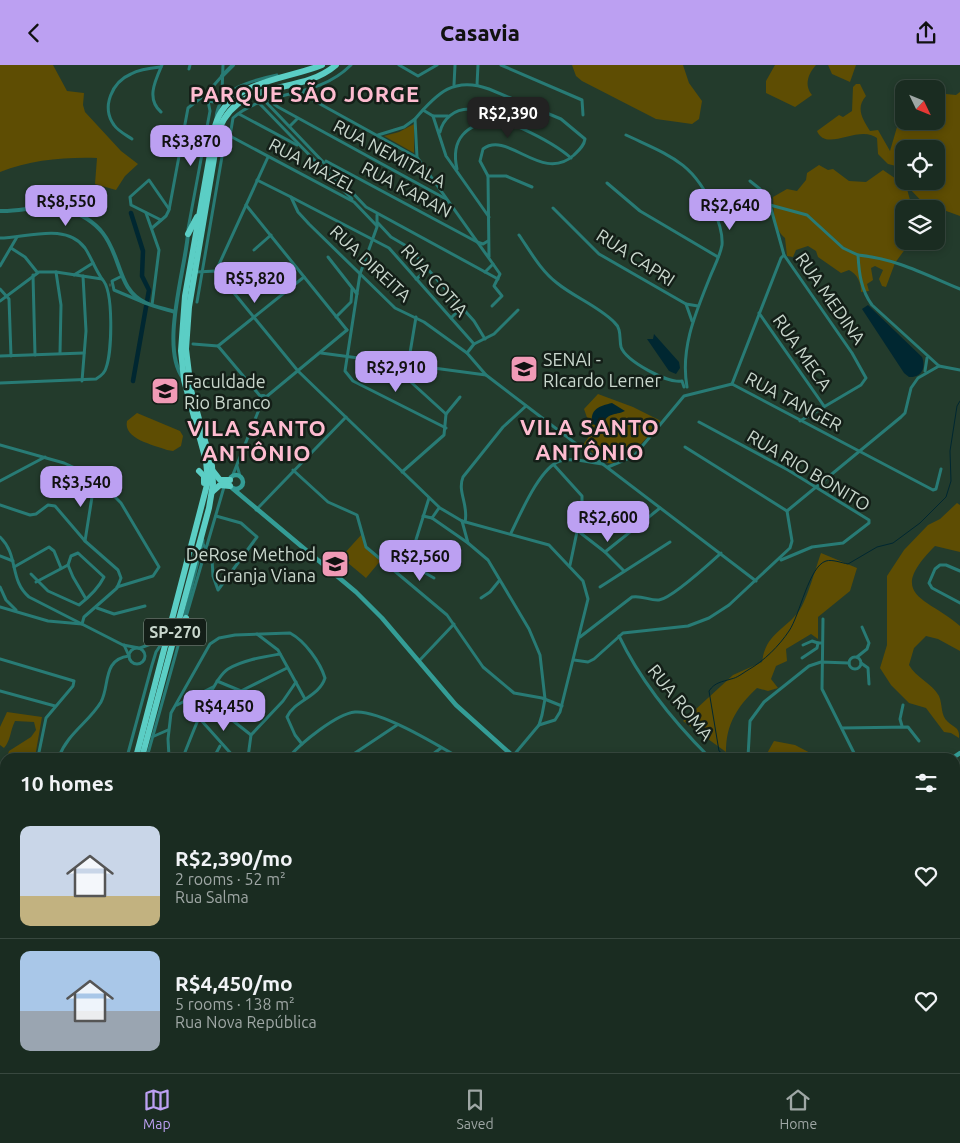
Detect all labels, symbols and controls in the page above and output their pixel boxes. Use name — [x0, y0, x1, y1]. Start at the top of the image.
icon: back — [20, 19, 48, 47]
icon: share — [912, 19, 940, 47]
text: Casavia — [440, 20, 520, 45]
north arrow — [895, 80, 945, 130]
map controls — [895, 80, 945, 250]
district label: PARQUE SÃO JORGE — [190, 81, 420, 106]
pin: R$2,390 — [462, 97, 554, 139]
text: R$2,390 — [478, 104, 538, 122]
street label: RUA NEMITALA — [330, 115, 450, 191]
pin: R$3,870 — [145, 124, 237, 167]
text: R$3,870 — [161, 132, 221, 150]
street label: RUA MAZEL — [266, 134, 360, 196]
button: locate — [895, 140, 945, 190]
street label: RUA KARAN — [359, 157, 455, 221]
pin: R$8,550 — [20, 185, 112, 227]
pin: R$2,640 — [684, 189, 776, 231]
text: R$8,550 — [36, 192, 96, 210]
text: R$2,640 — [700, 196, 760, 214]
button: layers — [895, 200, 945, 250]
street label: RUA DIREITA — [326, 220, 416, 306]
street label: RUA CAPRI — [593, 224, 679, 290]
street label: RUA COTIA — [397, 240, 473, 320]
street label: RUA MEDINA — [792, 248, 870, 348]
pin: R$5,820 — [209, 261, 301, 304]
text: R$5,820 — [225, 269, 285, 287]
street label: RUA MECA — [770, 310, 837, 394]
place label: SENAI - RIcardo Lerner — [543, 349, 662, 390]
pin: R$2,910 — [350, 351, 442, 393]
school or university icon: SENAI - RIcardo Lerner — [509, 354, 539, 384]
text: R$2,910 — [366, 358, 426, 376]
street label: RUA TANGER — [742, 367, 846, 435]
place label: Faculdade Rio Branco — [184, 371, 271, 412]
school or university icon: Faculdade Rio Branco — [150, 376, 180, 406]
district label: VILA SANTO ANTÔNIO — [520, 414, 660, 464]
district label: VILA SANTO ANTÔNIO — [187, 415, 327, 465]
street label: RUA RIO BONITO — [744, 425, 874, 515]
pin: R$3,540 — [35, 465, 127, 508]
text: R$3,540 — [51, 473, 111, 491]
pin: R$2,600 — [562, 501, 654, 543]
text: R$2,600 — [578, 508, 638, 526]
pin: R$2,560 — [374, 539, 466, 582]
place label: DeRose Method Granja Viana — [186, 544, 316, 585]
text: R$2,560 — [390, 547, 450, 565]
school or university icon: DeRose Method Granja Viana — [320, 549, 350, 579]
road number: SP-270 — [144, 619, 206, 645]
street label: RUA ROMA — [644, 660, 718, 744]
pin: R$4,450 — [178, 689, 270, 732]
text: R$4,450 — [194, 697, 254, 715]
icon: filters — [912, 769, 940, 797]
text: 10 homes — [20, 771, 114, 795]
icon: home — [60, 846, 120, 906]
text: R$2,390/mo — [175, 846, 293, 870]
icon: heart — [912, 862, 940, 890]
text: 2 rooms · 52 m² — [175, 870, 286, 888]
text: Rua Salma — [175, 888, 249, 906]
icon: home — [60, 971, 120, 1031]
text: R$4,450/mo — [175, 971, 293, 995]
icon: heart — [912, 987, 940, 1015]
text: 5 rooms · 138 m² — [175, 995, 295, 1013]
text: Rua Nova República — [175, 1013, 317, 1031]
tab: Map — [143, 1086, 171, 1132]
tab: Saved — [456, 1086, 494, 1132]
tab: Home — [779, 1086, 817, 1132]

